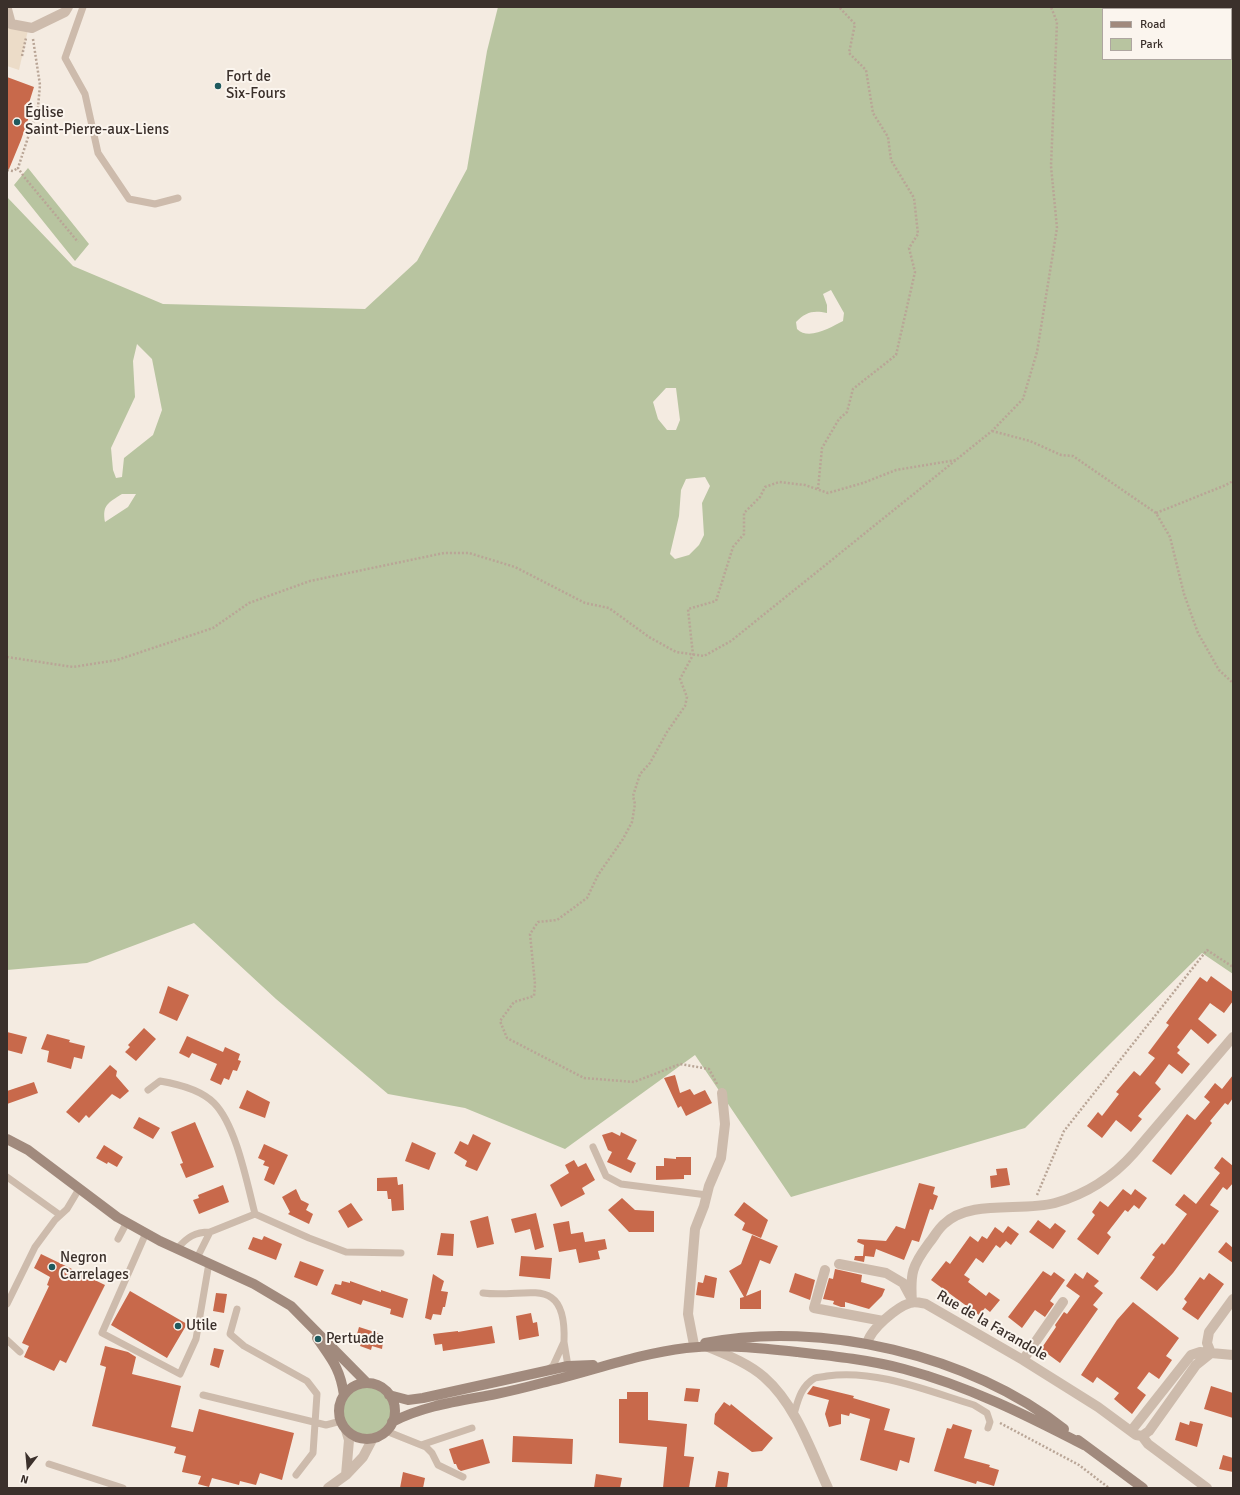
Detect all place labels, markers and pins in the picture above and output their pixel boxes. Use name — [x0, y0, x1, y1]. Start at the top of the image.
place label: Fort de Six-Fours — [226, 68, 286, 103]
marker: Fort de Six-Fours — [213, 81, 223, 91]
place label: Église Saint-Pierre-aux-Liens — [25, 104, 169, 139]
marker: Église Saint-Pierre-aux-Liens — [12, 117, 22, 127]
place label: Negron Carrelages — [60, 1249, 129, 1284]
marker: Negron Carrelages — [47, 1262, 57, 1272]
place label: Utile — [186, 1317, 217, 1335]
marker: Utile — [173, 1321, 183, 1331]
place label: Pertuade — [326, 1330, 384, 1348]
marker: Pertuade — [313, 1334, 323, 1344]

